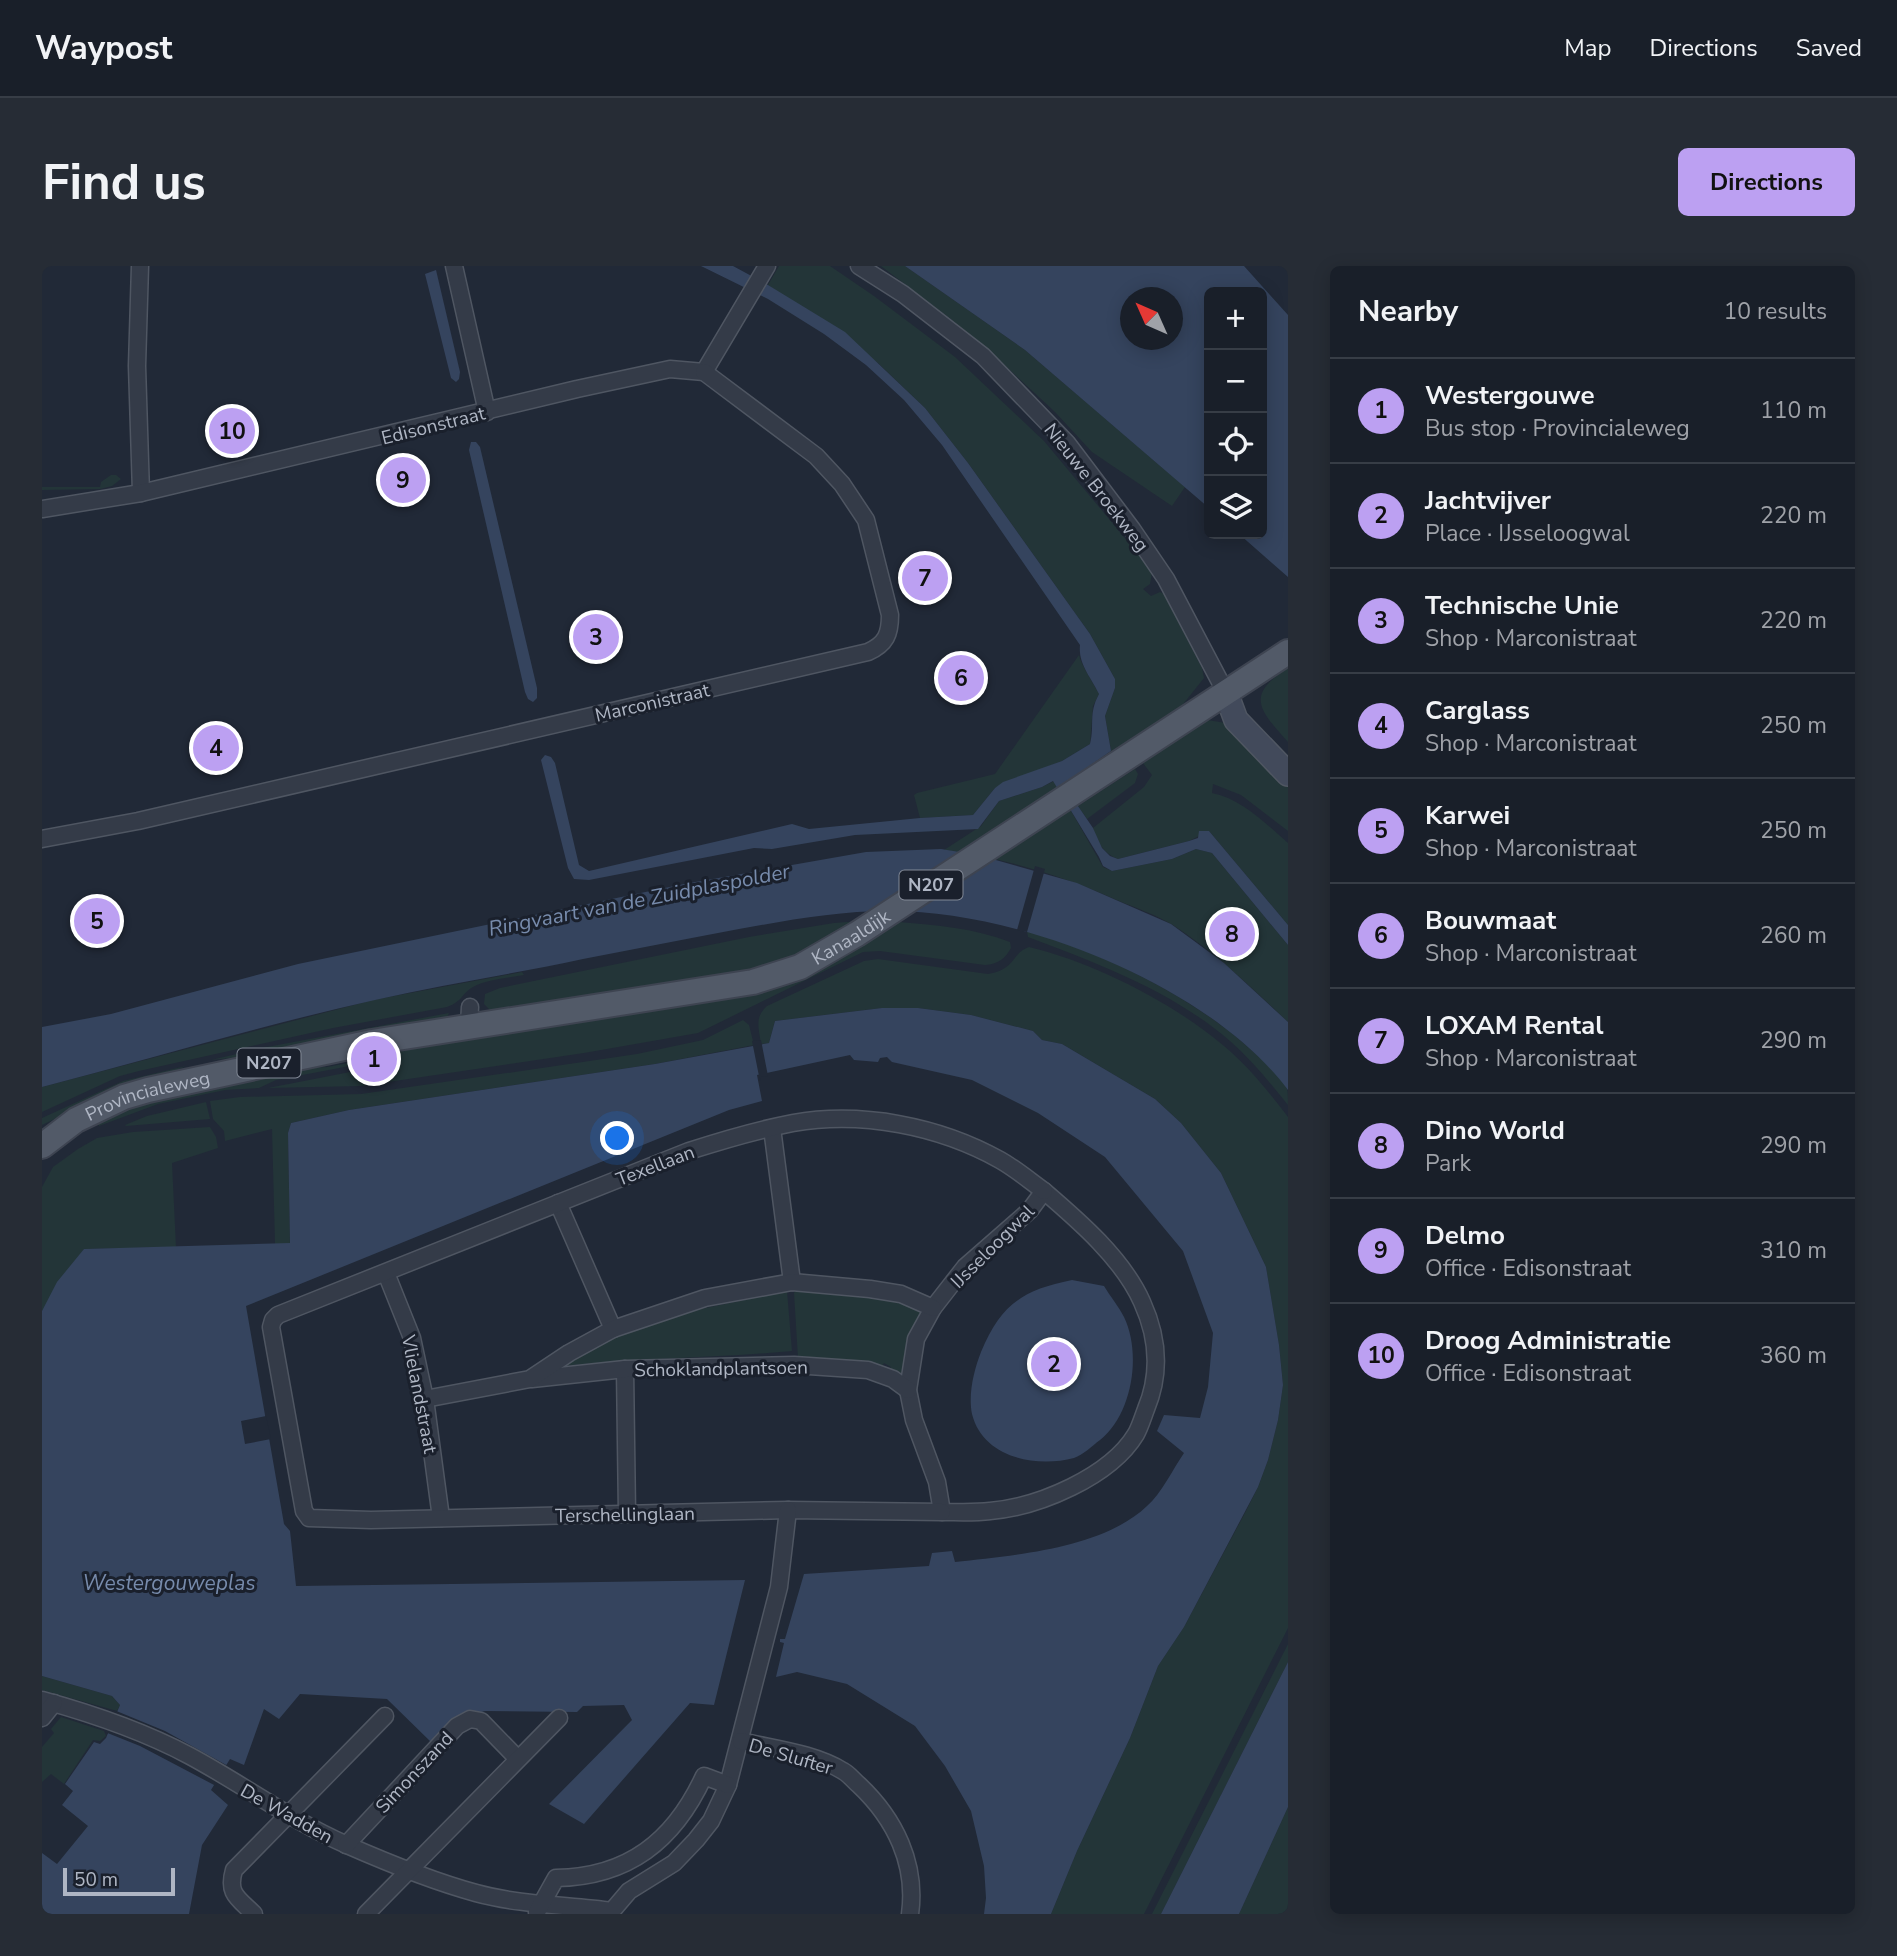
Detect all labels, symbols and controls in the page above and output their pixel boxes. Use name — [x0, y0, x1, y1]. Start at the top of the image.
text: Waypost — [35, 26, 172, 71]
text: Map — [1564, 32, 1611, 64]
text: Directions — [1649, 32, 1758, 64]
text: Saved — [1796, 32, 1862, 64]
button: Directions — [1678, 148, 1855, 216]
text: Find us — [42, 149, 206, 216]
north arrow — [1120, 287, 1183, 350]
map controls — [1204, 287, 1267, 539]
button: + — [1204, 287, 1267, 350]
text: Nearby — [1358, 291, 1458, 332]
text: 10 results — [1723, 296, 1827, 327]
button: − — [1204, 350, 1267, 413]
text: Westergouwe — [1425, 378, 1595, 413]
text: 1 — [1374, 395, 1388, 426]
text: 110 m — [1760, 395, 1827, 426]
street label: Edisonstraat — [379, 400, 488, 451]
pin: 10 — [209, 405, 255, 457]
button: locate — [1204, 413, 1267, 476]
text: Bus stop · Provincialeweg — [1425, 413, 1690, 444]
street label: Nieuwe Broekweg — [1038, 418, 1155, 557]
pin: 9 — [380, 454, 426, 506]
button: layers — [1204, 476, 1267, 539]
text: Jachtvijver — [1425, 483, 1551, 518]
text: 2 — [1374, 500, 1388, 531]
text: 220 m — [1760, 500, 1827, 531]
text: Place · IJsseloogwal — [1425, 518, 1630, 549]
pin: 7 — [902, 552, 948, 604]
text: Technische Unie — [1425, 588, 1619, 623]
text: 3 — [1374, 605, 1388, 636]
text: 220 m — [1760, 605, 1827, 636]
pin: 3 — [573, 611, 619, 663]
text: Shop · Marconistraat — [1425, 623, 1637, 654]
pin: 6 — [938, 652, 984, 704]
street label: Marconistraat — [593, 677, 712, 729]
text: Carglass — [1425, 693, 1530, 728]
text: 4 — [1374, 710, 1388, 741]
text: 250 m — [1760, 710, 1827, 741]
pin: 4 — [193, 722, 239, 774]
text: Shop · Marconistraat — [1425, 728, 1637, 759]
text: Karwei — [1425, 798, 1510, 833]
text: 5 — [1374, 815, 1388, 846]
text: 250 m — [1760, 815, 1827, 846]
text: Shop · Marconistraat — [1425, 833, 1637, 864]
water label: Ringvaart van de Zuidplaspolder — [486, 857, 793, 943]
road number: N207 — [900, 870, 962, 900]
pin: 5 — [74, 895, 120, 947]
street label: Kanaaldijk — [807, 903, 896, 972]
text: Bouwmaat — [1425, 903, 1556, 938]
pin: 8 — [1209, 908, 1255, 960]
text: 6 — [1374, 920, 1388, 951]
text: 260 m — [1760, 920, 1827, 951]
text: Shop · Marconistraat — [1425, 938, 1637, 969]
text: LOXAM Rental — [1425, 1008, 1604, 1043]
text: 7 — [1374, 1025, 1388, 1056]
text: 290 m — [1760, 1025, 1827, 1056]
pin: 1 — [351, 1033, 397, 1085]
text: Shop · Marconistraat — [1425, 1043, 1637, 1074]
road number: N207 — [238, 1048, 300, 1078]
street label: Provincialeweg — [81, 1065, 212, 1128]
text: Dino World — [1425, 1113, 1565, 1148]
your location — [600, 1121, 634, 1155]
text: 8 — [1374, 1130, 1388, 1161]
text: 290 m — [1760, 1130, 1827, 1161]
street label: Texellaan — [612, 1139, 698, 1193]
text: Park — [1425, 1148, 1471, 1179]
street label: IJsseloogwal — [945, 1199, 1041, 1294]
text: Delmo — [1425, 1218, 1505, 1253]
text: 9 — [1374, 1235, 1388, 1266]
text: 310 m — [1760, 1235, 1827, 1266]
text: Office · Edisonstraat — [1425, 1253, 1631, 1284]
text: Droog Administratie — [1425, 1323, 1671, 1358]
street label: Vlielandstraat — [395, 1332, 443, 1456]
pin: 2 — [1031, 1338, 1077, 1390]
text: 10 — [1367, 1340, 1395, 1371]
text: 360 m — [1760, 1340, 1827, 1371]
street label: Schoklandplantsoen — [634, 1354, 808, 1384]
text: Office · Edisonstraat — [1425, 1358, 1631, 1389]
street label: Terschellinglaan — [555, 1501, 695, 1529]
water label: Westergouweplas — [83, 1569, 256, 1597]
street label: Simonszand — [370, 1726, 460, 1819]
street label: De Slufter — [746, 1733, 836, 1781]
street label: De Wadden — [236, 1778, 337, 1850]
scale bar — [63, 1865, 175, 1897]
text: 50 m — [74, 1867, 118, 1893]

